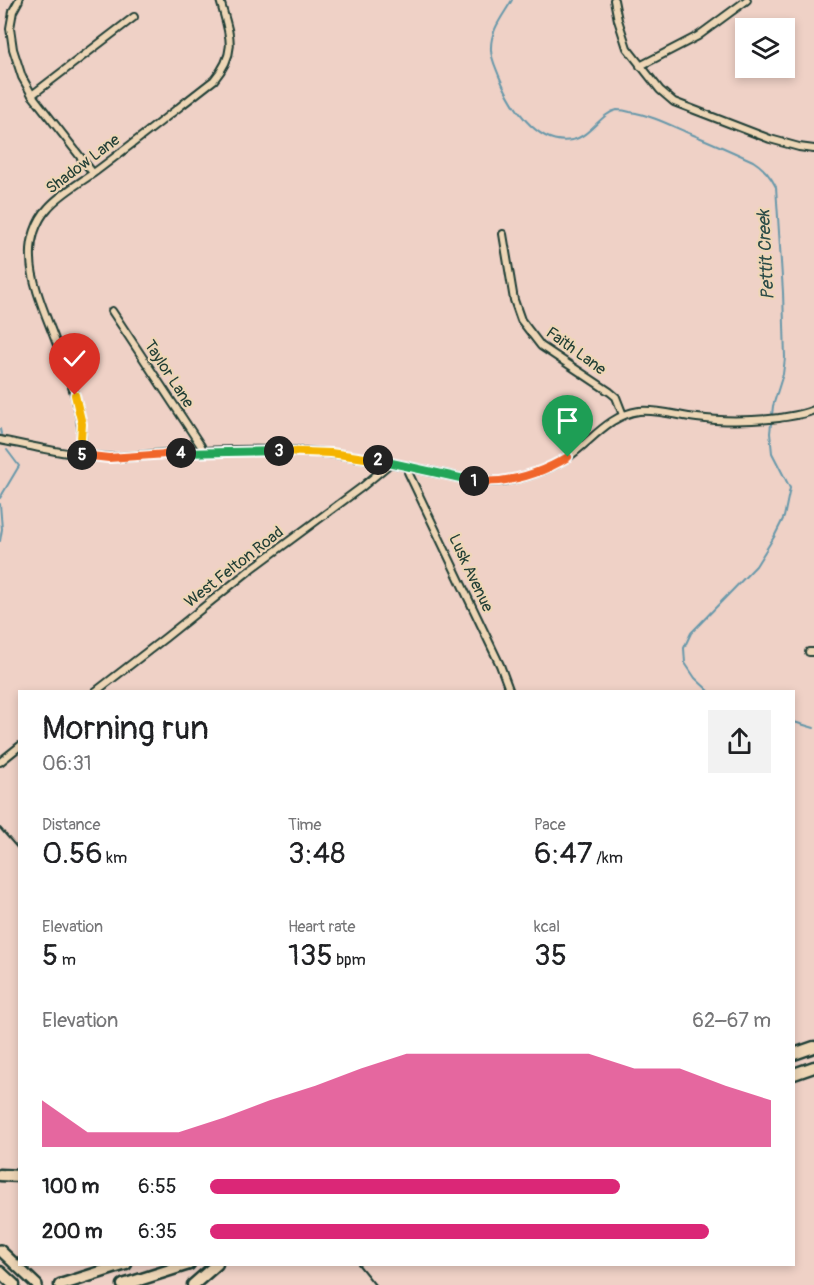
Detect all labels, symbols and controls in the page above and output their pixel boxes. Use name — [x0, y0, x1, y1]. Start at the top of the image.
map controls — [735, 18, 795, 78]
button: layers — [735, 18, 795, 78]
street label: Shadow Lane — [42, 130, 124, 198]
water label: Pettit Creek — [752, 208, 780, 301]
street label: Faith Lane — [542, 323, 610, 380]
pin — [49, 333, 100, 395]
street label: Taylor Lane — [140, 336, 198, 412]
icon: check — [58, 342, 91, 375]
pin — [542, 395, 593, 457]
icon: arrive — [551, 404, 584, 437]
pin: 3 — [264, 436, 294, 466]
pin: 4 — [166, 438, 196, 468]
pin: 5 — [67, 440, 97, 470]
text: 3 — [275, 441, 283, 461]
text: 4 — [176, 443, 186, 463]
text: 5 — [78, 445, 86, 465]
pin: 2 — [363, 445, 393, 475]
text: 2 — [374, 450, 382, 470]
pin: 1 — [459, 466, 489, 496]
text: 1 — [471, 471, 477, 491]
street label: West Felton Road — [181, 522, 287, 612]
street label: Lusk Avenue — [444, 531, 498, 615]
text: Morning run — [42, 708, 209, 749]
button: share — [708, 710, 771, 773]
text: 06:31 — [42, 751, 92, 776]
text: Distance — [42, 815, 101, 835]
text: Time — [288, 815, 321, 835]
text: Pace — [534, 815, 566, 835]
text: 0.56 — [42, 835, 103, 872]
text: 3:48 — [288, 835, 345, 872]
text: 6:47 — [534, 835, 593, 872]
text: km — [103, 848, 127, 868]
text: /km — [593, 848, 623, 868]
text: Elevation — [42, 917, 103, 937]
text: Heart rate — [288, 917, 355, 937]
text: kcal — [534, 917, 560, 937]
text: 5 — [42, 937, 58, 974]
text: 135 — [288, 937, 333, 974]
text: 35 — [534, 937, 567, 974]
text: m — [58, 950, 76, 970]
text: bpm — [333, 950, 366, 970]
text: Elevation — [42, 1008, 118, 1033]
text: 62–67 m — [692, 1008, 771, 1033]
text: 100 m — [42, 1174, 99, 1199]
text: 6:55 — [138, 1174, 177, 1199]
text: 200 m — [42, 1219, 103, 1244]
text: 6:35 — [138, 1219, 177, 1244]

